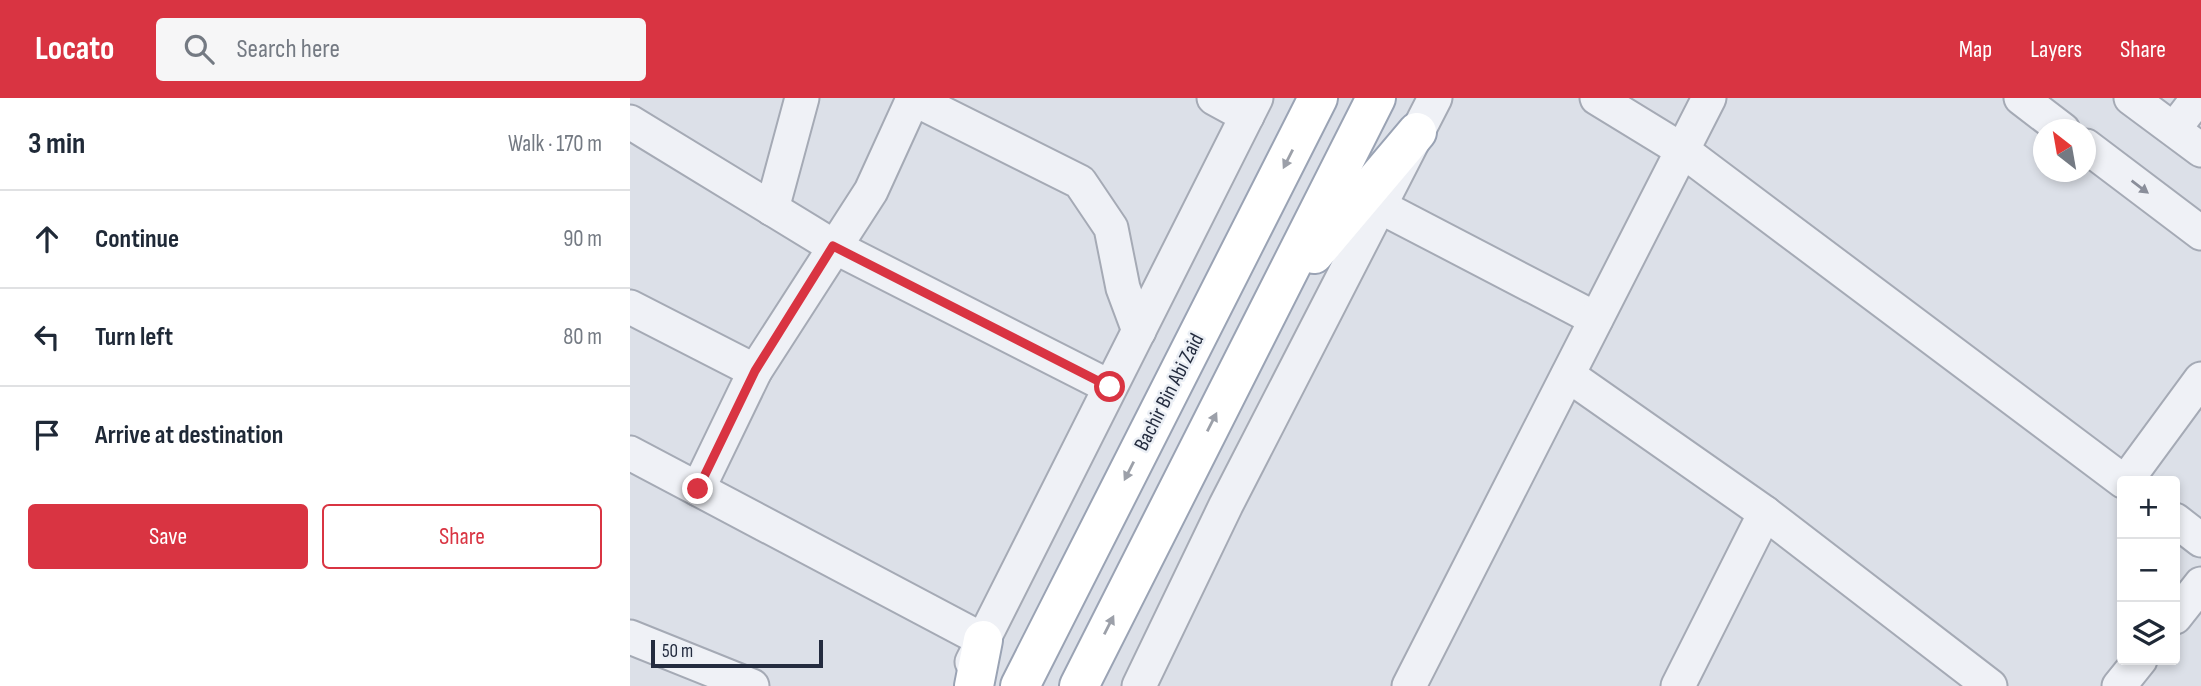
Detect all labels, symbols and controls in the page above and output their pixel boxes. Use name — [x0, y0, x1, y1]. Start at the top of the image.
search box — [156, 18, 646, 81]
text: Locato — [35, 29, 114, 69]
icon: search — [180, 30, 218, 68]
text: Search here — [236, 34, 340, 65]
text: Map — [1959, 35, 1992, 64]
text: Layers — [2030, 35, 2082, 64]
text: Share — [2120, 35, 2166, 64]
north arrow — [2033, 119, 2096, 182]
text: 3 min — [28, 126, 85, 162]
text: Walk · 170 m — [508, 130, 602, 158]
one-way arrow — [1282, 149, 1293, 169]
one-way arrow — [2131, 180, 2149, 194]
icon: ahead — [28, 220, 66, 258]
text: Continue — [95, 224, 179, 255]
text: 90 m — [563, 225, 602, 253]
icon: left — [28, 318, 66, 356]
text: Turn left — [95, 322, 173, 353]
text: 80 m — [563, 323, 602, 351]
street label: Bachir Bin Abi Zaid — [1129, 329, 1209, 455]
route start — [1094, 371, 1125, 402]
one-way arrow — [1206, 412, 1217, 432]
icon: arrive — [28, 416, 66, 454]
text: Arrive at destination — [95, 420, 283, 451]
one-way arrow — [1124, 461, 1135, 481]
route end — [682, 473, 713, 504]
map controls — [2117, 476, 2180, 665]
button: + — [2117, 476, 2180, 539]
button: Save — [28, 504, 308, 569]
button: Share — [322, 504, 602, 569]
button: − — [2117, 539, 2180, 602]
button: layers — [2117, 602, 2180, 665]
one-way arrow — [1104, 615, 1115, 635]
scale bar — [651, 637, 822, 669]
text: 50 m — [662, 640, 693, 663]

